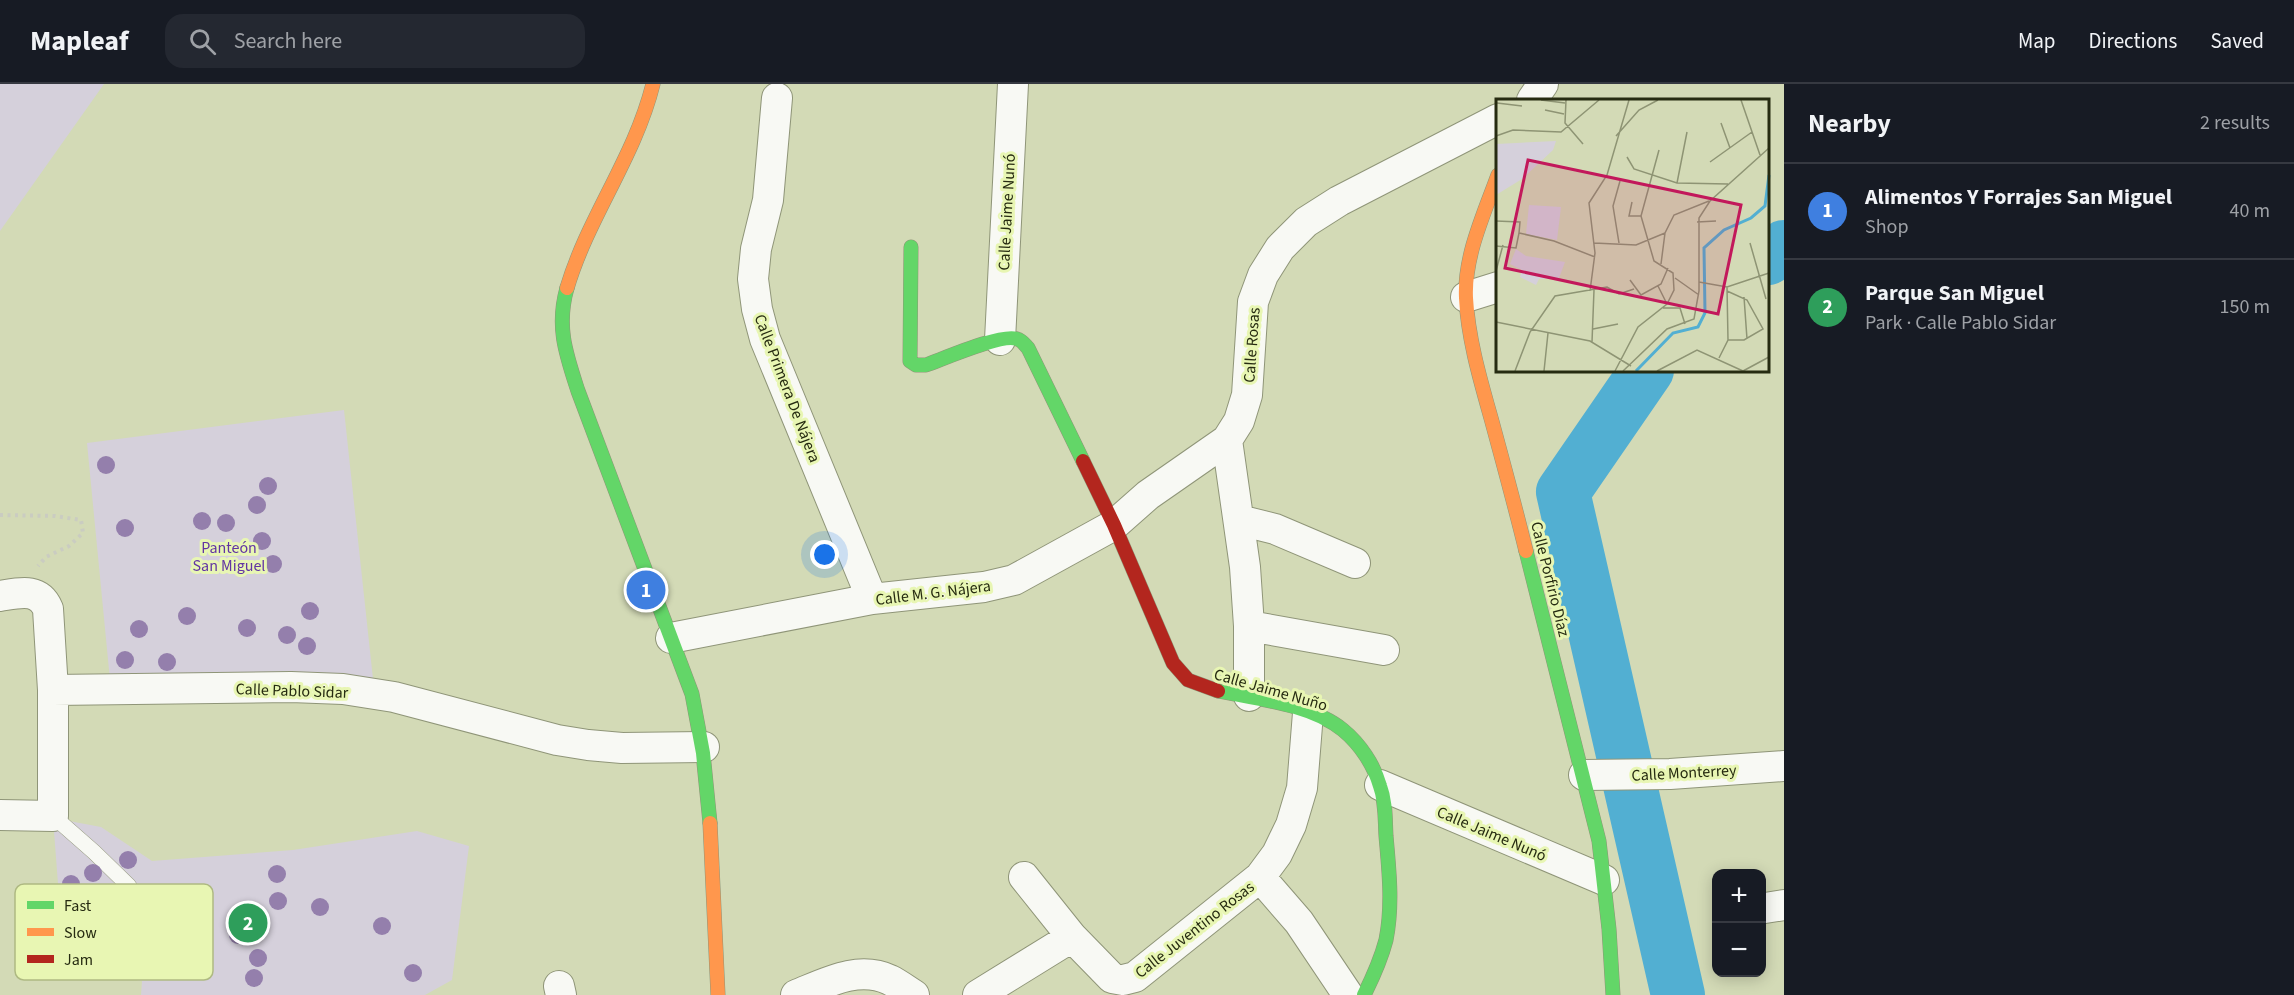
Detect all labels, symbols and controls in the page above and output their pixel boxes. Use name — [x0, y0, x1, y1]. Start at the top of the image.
search box — [165, 14, 585, 68]
text: Mapleaf — [30, 21, 129, 61]
icon: search — [186, 25, 219, 58]
text: Search here — [234, 25, 342, 57]
text: Map — [2018, 26, 2056, 56]
text: Directions — [2089, 26, 2177, 56]
text: Saved — [2210, 26, 2264, 56]
inset map — [1496, 99, 1769, 372]
text: Nearby — [1808, 105, 1891, 142]
text: 2 results — [2200, 109, 2270, 137]
street label: Calle Jaime Nunó — [993, 153, 1021, 271]
text: Alimentos Y Forrajes San Miguel — [1865, 181, 2172, 213]
text: 1 — [1822, 197, 1833, 225]
text: 40 m — [2230, 197, 2270, 225]
text: Shop — [1865, 213, 1909, 241]
text: Parque San Miguel — [1865, 277, 2044, 309]
text: 2 — [1822, 293, 1833, 321]
text: 150 m — [2220, 293, 2270, 321]
street label: Calle Rosas — [1238, 306, 1266, 384]
text: Park · Calle Pablo Sidar — [1865, 309, 2056, 337]
street label: Calle Primera De Nájera — [749, 311, 826, 466]
street label: Calle Porfirio Díaz — [1525, 519, 1575, 639]
park label: Panteón San Miguel — [193, 537, 265, 577]
your location — [810, 540, 839, 569]
pin: 1 — [626, 568, 666, 612]
street label: Calle M. G. Nájera — [874, 575, 992, 611]
street label: Calle Jaime Nuño — [1211, 663, 1330, 717]
street label: Calle Pablo Sidar — [235, 678, 349, 704]
street label: Calle Monterrey — [1631, 759, 1738, 787]
street label: Calle Jaime Nunó — [1433, 801, 1550, 867]
map controls — [1712, 869, 1766, 977]
button: + — [1712, 869, 1766, 923]
street label: Calle Juventino Rosas — [1130, 876, 1259, 983]
legend — [15, 884, 213, 980]
text: Fast — [64, 895, 92, 917]
pin: 2 — [228, 900, 268, 946]
text: Slow — [64, 922, 97, 944]
button: − — [1712, 923, 1766, 977]
text: Jam — [64, 949, 93, 971]

